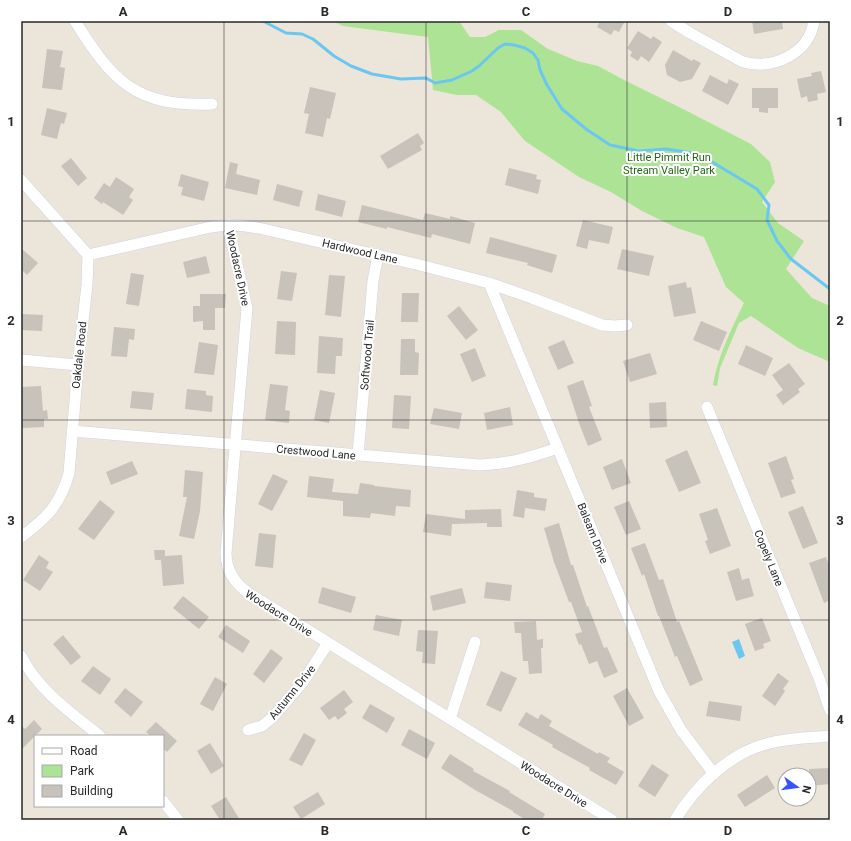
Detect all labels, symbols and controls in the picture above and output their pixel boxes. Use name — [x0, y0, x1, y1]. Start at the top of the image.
text: A — [119, 4, 128, 19]
text: B — [321, 4, 329, 19]
text: C — [522, 4, 531, 19]
text: D — [724, 4, 732, 19]
text: 1 — [7, 114, 15, 129]
text: 1 — [836, 114, 844, 129]
park label: Little Pimmit Run Stream Valley Park — [623, 151, 715, 177]
street label: Woodacre Drive — [223, 229, 252, 307]
street label: Hardwood Lane — [321, 236, 399, 267]
text: 2 — [7, 313, 15, 328]
text: 2 — [836, 313, 844, 328]
street label: Softwood Trail — [358, 319, 377, 391]
street label: Oakdale Road — [69, 321, 89, 389]
street label: Crestwood Lane — [276, 443, 356, 462]
street label: Balsam Drive — [574, 501, 611, 566]
text: 3 — [7, 513, 15, 528]
text: 3 — [836, 513, 844, 528]
street label: Copely Lane — [751, 528, 786, 589]
street label: Woodacre Drive — [243, 588, 315, 639]
street label: Autumn Drive — [267, 662, 318, 722]
text: 4 — [7, 712, 15, 727]
text: 4 — [836, 712, 844, 727]
legend — [34, 735, 164, 807]
text: Road — [70, 744, 98, 758]
street label: Woodacre Drive — [518, 759, 590, 810]
text: Park — [70, 764, 95, 778]
north arrow — [777, 767, 817, 807]
text: Building — [70, 784, 113, 798]
text: N — [799, 784, 813, 795]
text: A — [119, 823, 128, 838]
text: B — [321, 823, 329, 838]
text: C — [522, 823, 531, 838]
text: D — [724, 823, 732, 838]

